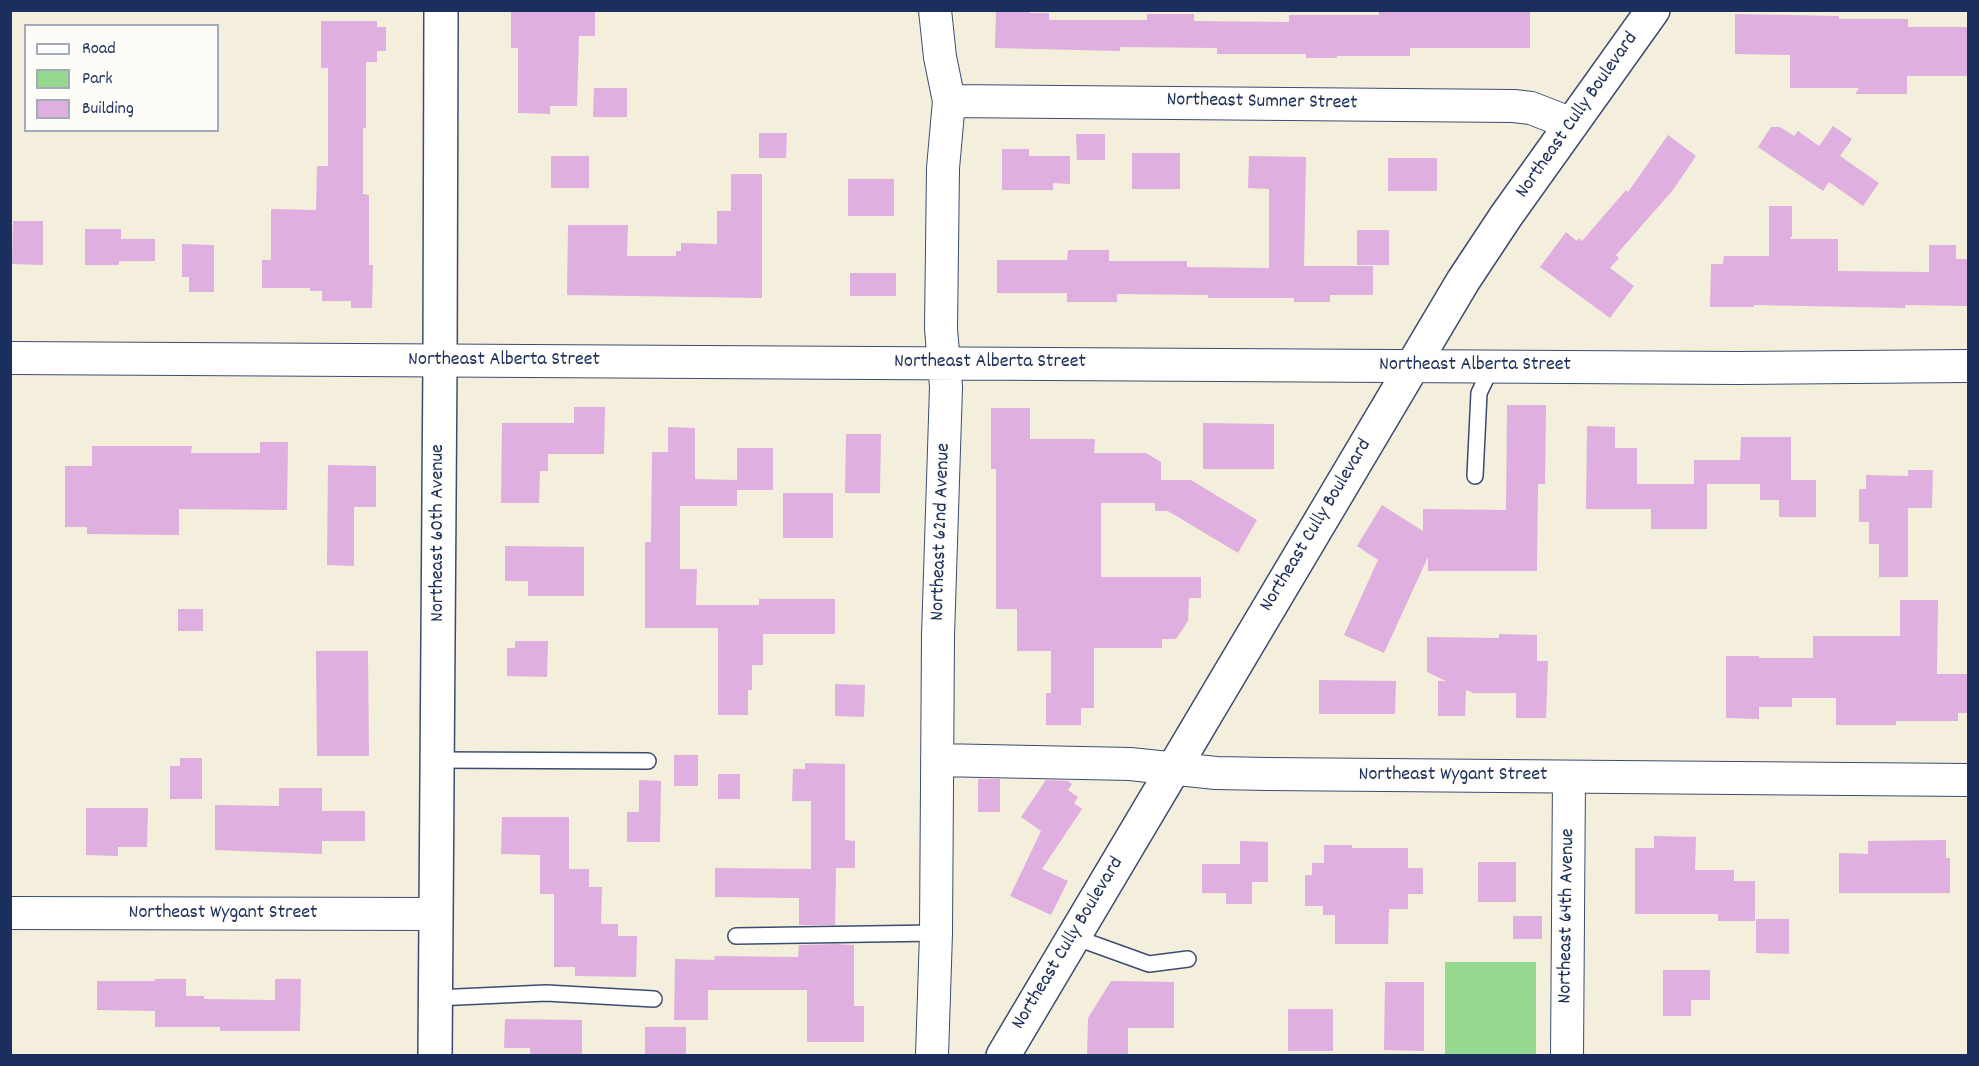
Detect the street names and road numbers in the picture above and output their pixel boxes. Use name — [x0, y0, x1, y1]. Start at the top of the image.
street label: Northeast Cully Boulevard — [1512, 28, 1644, 204]
street label: Northeast Sumner Street — [1166, 89, 1358, 117]
street label: Northeast Alberta Street — [408, 349, 600, 373]
street label: Northeast Alberta Street — [894, 351, 1086, 375]
street label: Northeast Alberta Street — [1379, 354, 1571, 378]
street label: Northeast Cully Boulevard — [1256, 435, 1378, 617]
street label: Northeast 62nd Avenue — [927, 443, 957, 621]
street label: Northeast 60th Avenue — [427, 444, 451, 622]
street label: Northeast Wygant Street — [1359, 764, 1547, 788]
street label: Northeast 64th Avenue — [1554, 828, 1582, 1004]
street label: Northeast Cully Boulevard — [1008, 853, 1130, 1035]
street label: Northeast Wygant Street — [129, 902, 317, 926]

